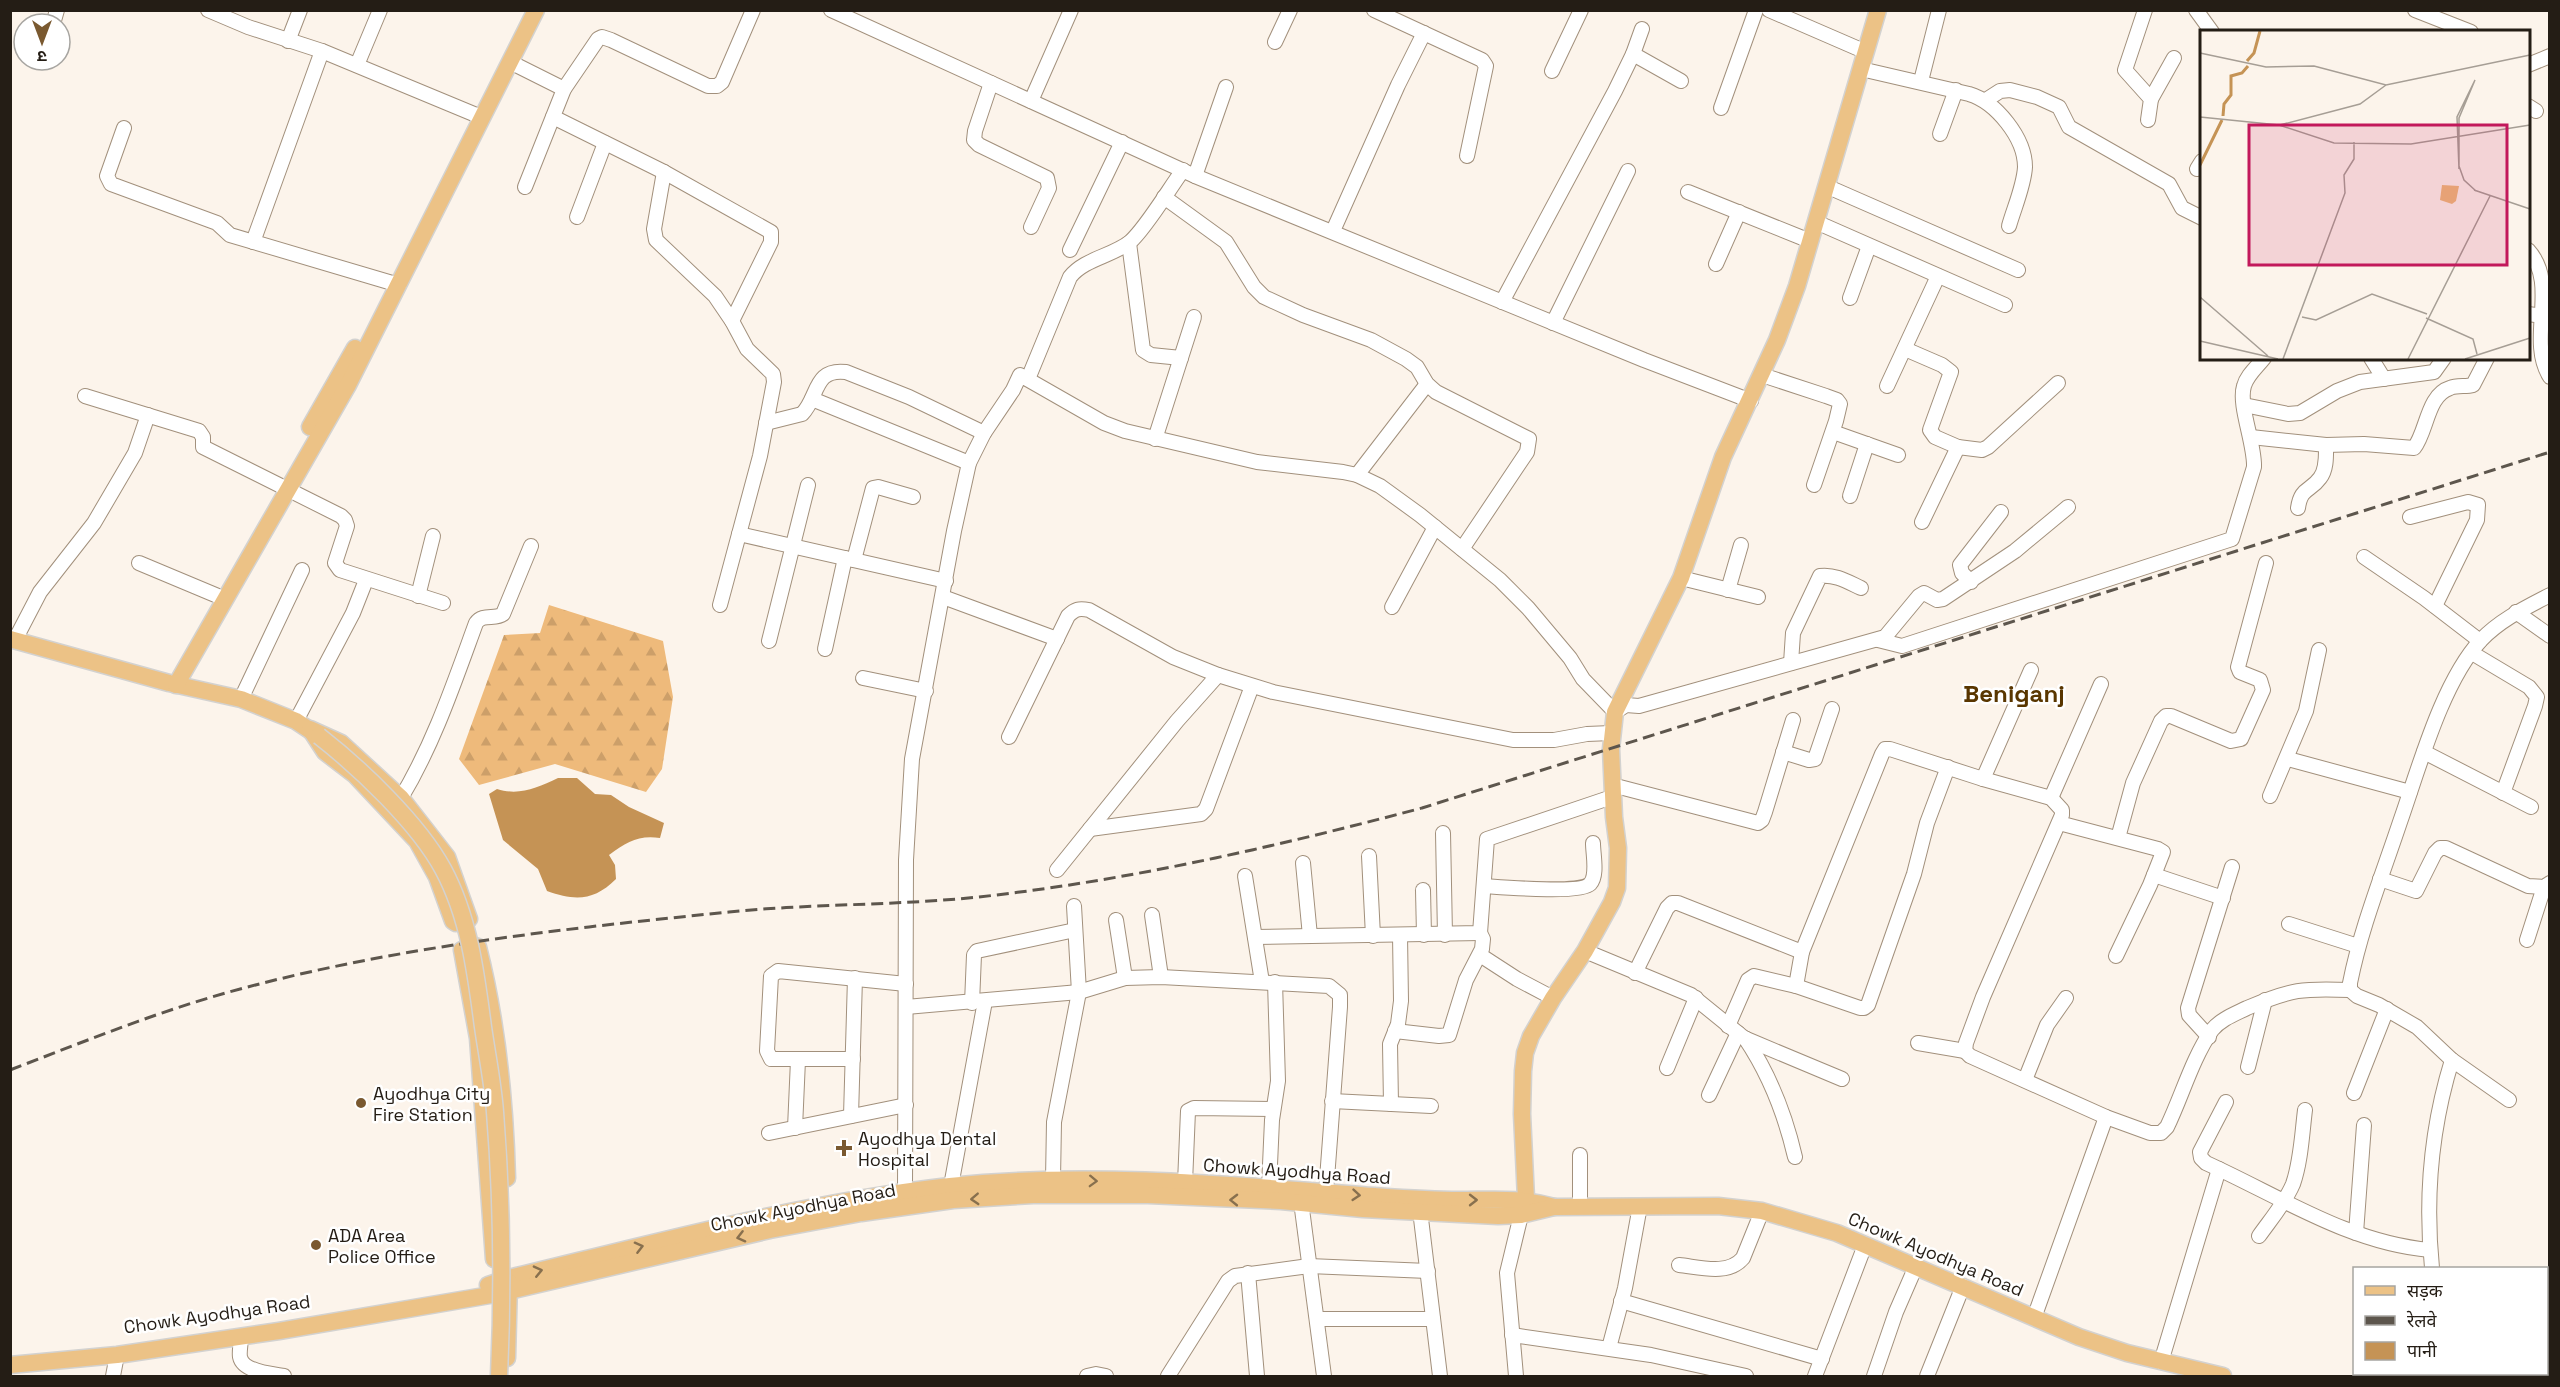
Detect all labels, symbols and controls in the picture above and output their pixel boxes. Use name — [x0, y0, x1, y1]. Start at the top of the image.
north arrow — [12, 12, 72, 72]
inset map — [2200, 30, 2530, 360]
text: उ — [37, 46, 47, 67]
district label: Beniganj — [1963, 678, 2065, 709]
place label: Ayodhya City Fire Station — [373, 1082, 490, 1126]
marker: Ayodhya City Fire Station — [354, 1096, 368, 1110]
place label: Ayodhya Dental Hospital — [858, 1127, 996, 1171]
marker: Ayodhya Dental Hospital — [835, 1139, 853, 1157]
street label: Chowk Ayodhya Road — [1202, 1153, 1392, 1189]
one-way arrow — [1089, 1175, 1098, 1187]
street label: Chowk Ayodhya Road — [708, 1178, 898, 1236]
one-way arrow — [1352, 1188, 1361, 1201]
one-way arrow — [971, 1192, 980, 1205]
one-way arrow — [1229, 1194, 1238, 1206]
one-way arrow — [1468, 1194, 1477, 1206]
street label: Chowk Ayodhya Road — [1845, 1207, 2027, 1301]
place label: ADA Area Police Office — [328, 1224, 436, 1268]
one-way arrow — [737, 1230, 747, 1243]
marker: ADA Area Police Office — [309, 1238, 323, 1252]
one-way arrow — [633, 1241, 643, 1254]
one-way arrow — [533, 1266, 543, 1279]
legend — [2353, 1267, 2548, 1375]
text: सड़क — [2407, 1279, 2444, 1302]
street label: Chowk Ayodhya Road — [122, 1290, 312, 1338]
text: रेलवे — [2406, 1309, 2438, 1332]
text: पानी — [2407, 1339, 2437, 1362]

